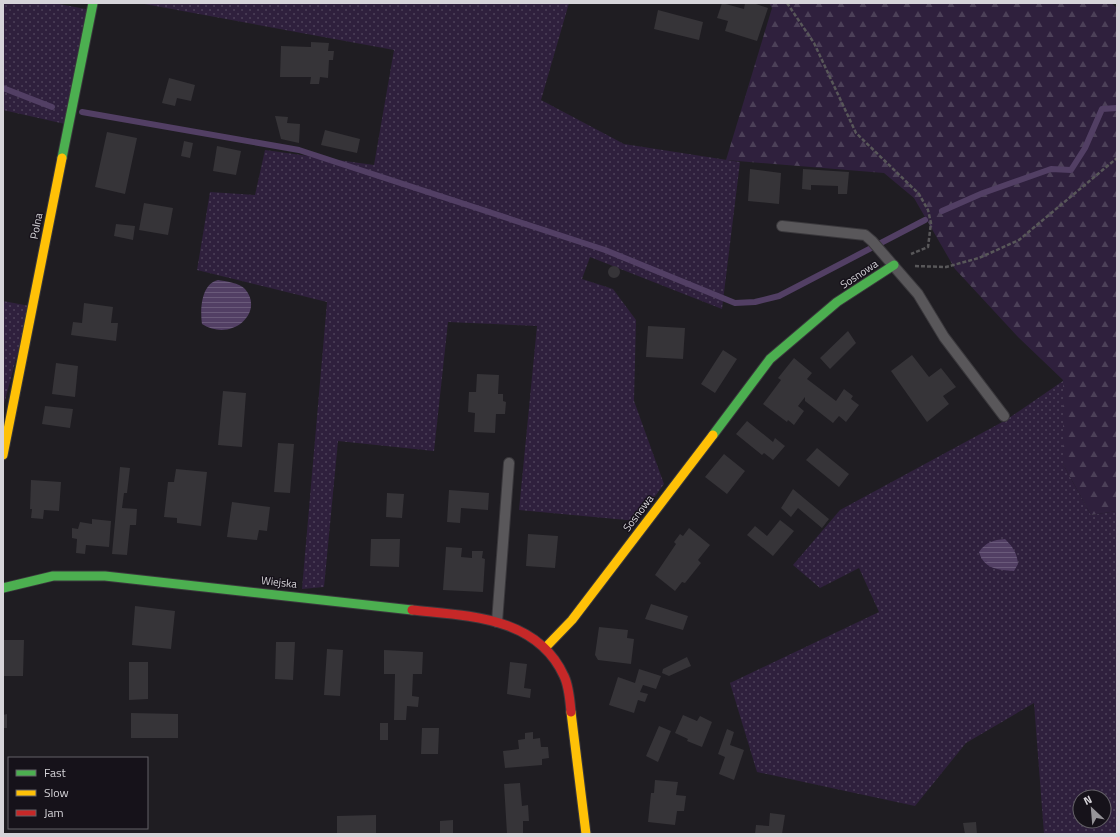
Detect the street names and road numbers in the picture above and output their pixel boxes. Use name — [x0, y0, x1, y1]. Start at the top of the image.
street label: Polna — [26, 211, 46, 240]
street label: Sosnowa — [837, 255, 882, 292]
street label: Sosnowa — [619, 491, 657, 535]
street label: Wiejska — [260, 572, 298, 592]

